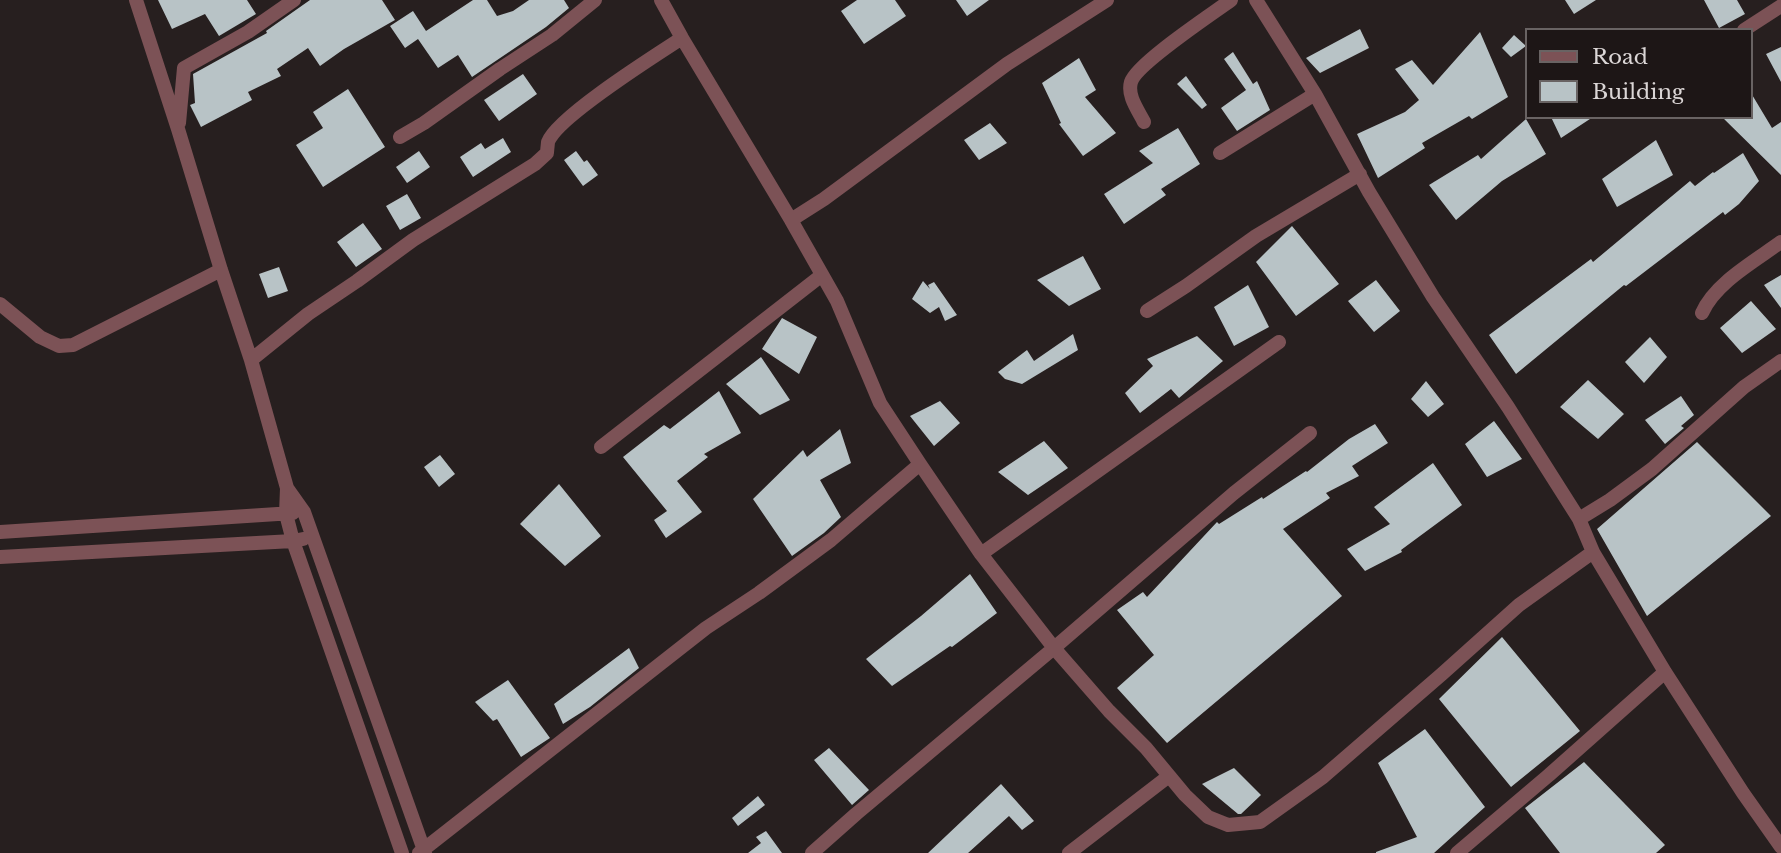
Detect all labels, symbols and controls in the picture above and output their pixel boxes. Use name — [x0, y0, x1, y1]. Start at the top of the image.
legend — [1526, 28, 1753, 119]
text: Road — [1592, 44, 1648, 70]
text: Building — [1592, 79, 1684, 105]

